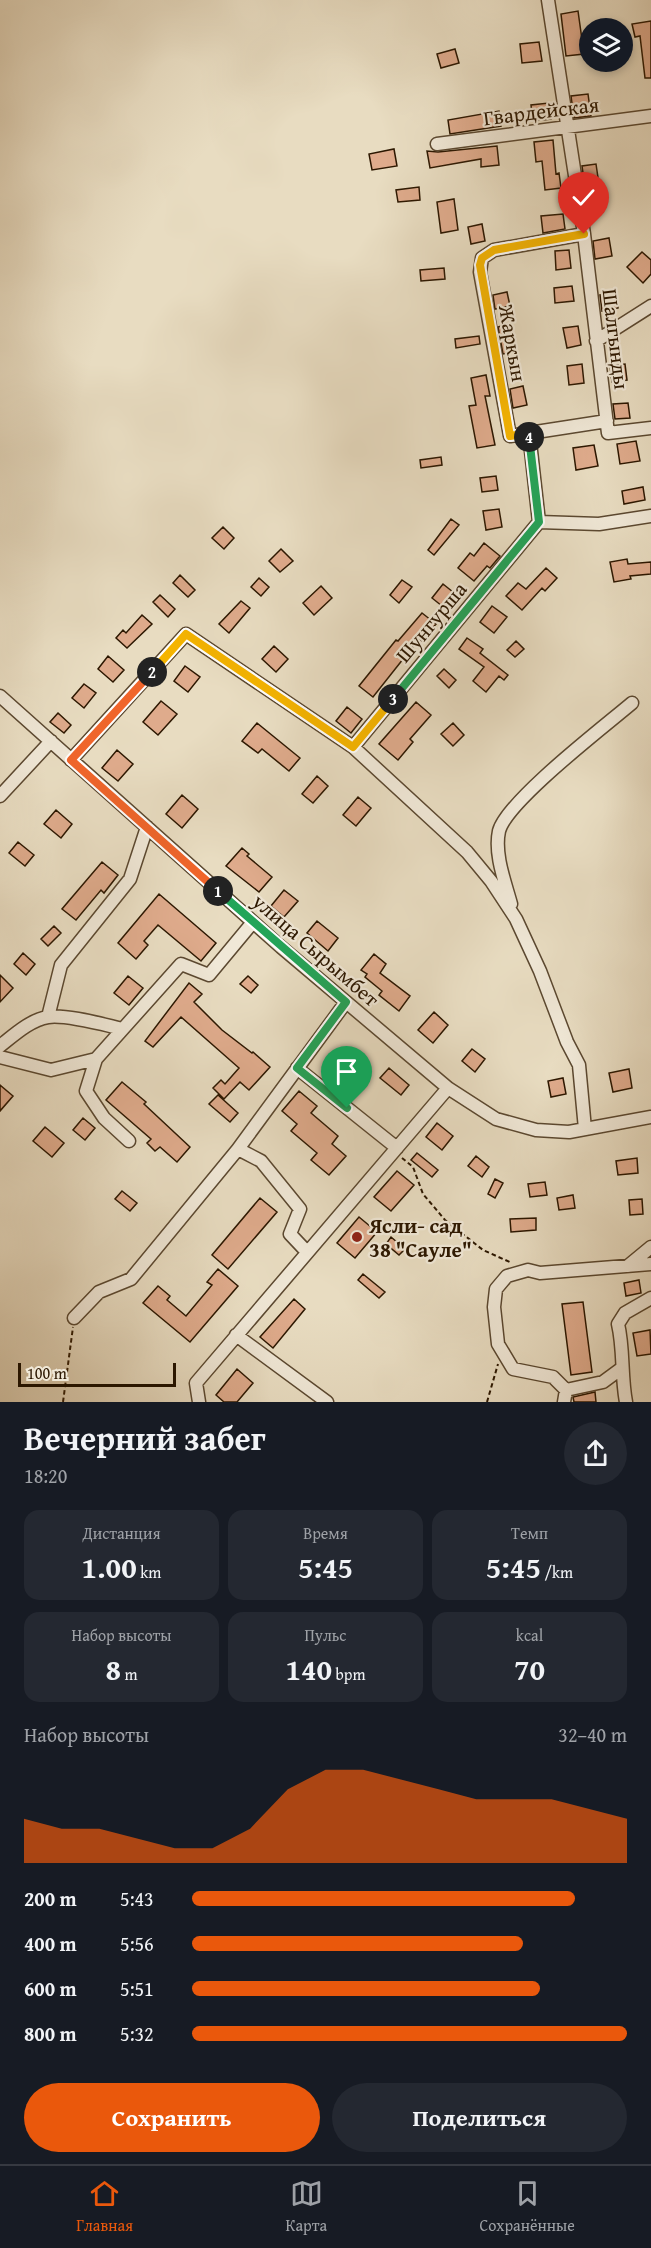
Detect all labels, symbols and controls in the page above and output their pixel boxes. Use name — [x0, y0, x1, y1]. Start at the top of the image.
map controls — [579, 18, 633, 72]
button: layers — [579, 18, 633, 72]
street label: Гвардейская — [481, 88, 601, 133]
pin — [558, 172, 609, 234]
icon: check — [567, 181, 600, 214]
street label: Шалгынды — [594, 287, 638, 391]
street label: Жаркын — [491, 301, 535, 384]
pin: 4 — [514, 422, 544, 452]
text: 4 — [525, 425, 533, 449]
street label: Шунгурша — [388, 575, 474, 669]
pin: 2 — [137, 657, 167, 687]
text: 2 — [148, 660, 156, 684]
pin: 3 — [378, 684, 408, 714]
text: 3 — [389, 687, 397, 711]
pin: 1 — [203, 876, 233, 906]
text: 1 — [214, 879, 222, 903]
street label: улица Сырымбет — [245, 885, 386, 1014]
pin — [321, 1046, 372, 1108]
icon: arrive — [330, 1055, 363, 1088]
place label: Ясли- сад 38 "Сауле" — [368, 1210, 472, 1265]
marker: Ясли- сад 38 "Сауле" — [350, 1230, 364, 1244]
scale bar — [18, 1360, 176, 1388]
text: 100 m — [27, 1361, 67, 1385]
text: Вечерний забег — [24, 1414, 266, 1462]
button: share — [564, 1422, 627, 1485]
text: 18:20 — [24, 1461, 67, 1490]
text: Дистанция — [82, 1521, 161, 1545]
text: Время — [303, 1521, 348, 1545]
text: Темп — [511, 1521, 548, 1545]
text: 1.00 — [82, 1545, 137, 1589]
text: 5:45 — [298, 1545, 353, 1589]
text: 5:45 — [486, 1545, 541, 1589]
text: km — [137, 1560, 161, 1584]
text: /km — [541, 1560, 573, 1584]
text: Набор высоты — [72, 1623, 171, 1647]
text: Пульс — [305, 1623, 346, 1647]
text: kcal — [516, 1623, 543, 1647]
text: 8 — [105, 1647, 121, 1691]
text: 140 — [285, 1647, 332, 1691]
text: 70 — [514, 1647, 545, 1691]
text: m — [121, 1662, 138, 1686]
text: bpm — [332, 1662, 366, 1686]
text: Набор высоты — [24, 1720, 149, 1749]
text: 32–40 m — [558, 1720, 627, 1749]
text: 200 m — [24, 1884, 77, 1913]
text: 5:43 — [120, 1884, 154, 1913]
text: 400 m — [24, 1929, 77, 1958]
text: 5:56 — [120, 1929, 154, 1958]
text: 600 m — [24, 1974, 77, 2003]
text: 5:51 — [120, 1974, 154, 2003]
text: 800 m — [24, 2019, 77, 2048]
text: 5:32 — [120, 2019, 154, 2048]
button: Сохранить — [24, 2083, 320, 2152]
button: Поделиться — [332, 2083, 627, 2152]
tab: Главная — [76, 2177, 133, 2237]
tab: Карта — [286, 2177, 327, 2237]
tab: Сохранённые — [479, 2177, 575, 2237]

